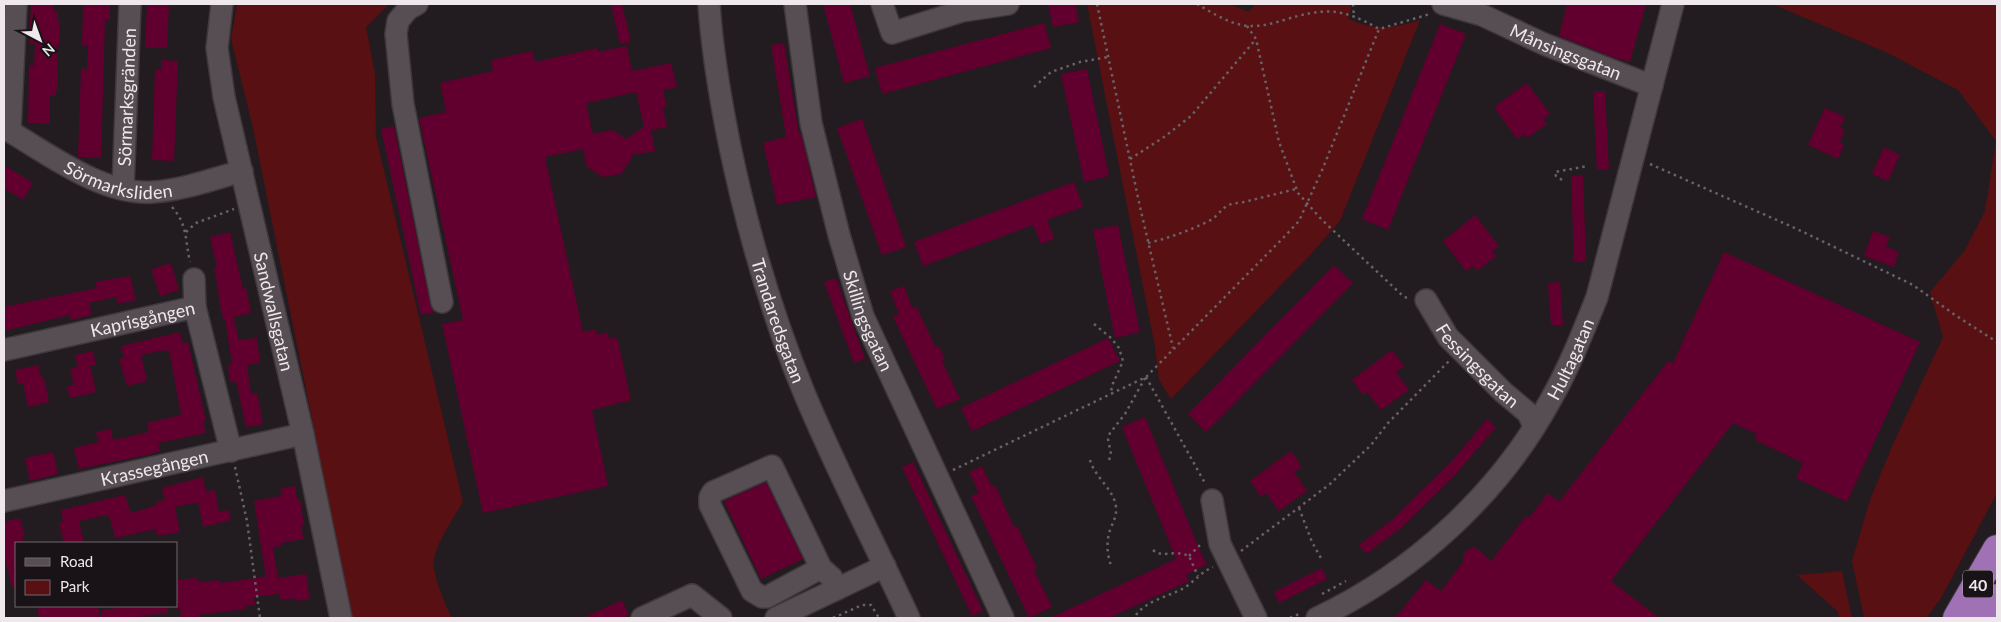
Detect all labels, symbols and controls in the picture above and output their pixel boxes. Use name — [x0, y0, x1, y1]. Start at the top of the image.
north arrow — [15, 15, 65, 65]
street label: Månsingsgatan — [1507, 19, 1625, 84]
street label: Sörmarksgränden — [113, 28, 140, 167]
text: N — [39, 40, 59, 60]
street label: Sörmarksliden — [60, 156, 174, 203]
street label: Sandwallsgatan — [250, 250, 299, 373]
street label: Trandaredsgatan — [747, 256, 810, 386]
street label: Skillingsgatan — [839, 267, 898, 375]
street label: Kaprisgången — [88, 296, 197, 341]
street label: Hultagatan — [1542, 315, 1598, 404]
street label: Fessingsgatan — [1431, 319, 1524, 412]
street label: Krassegången — [98, 445, 210, 490]
legend — [15, 542, 178, 607]
text: Road — [60, 552, 93, 570]
road number: 40 — [1963, 570, 1993, 598]
text: Park — [60, 577, 90, 595]

